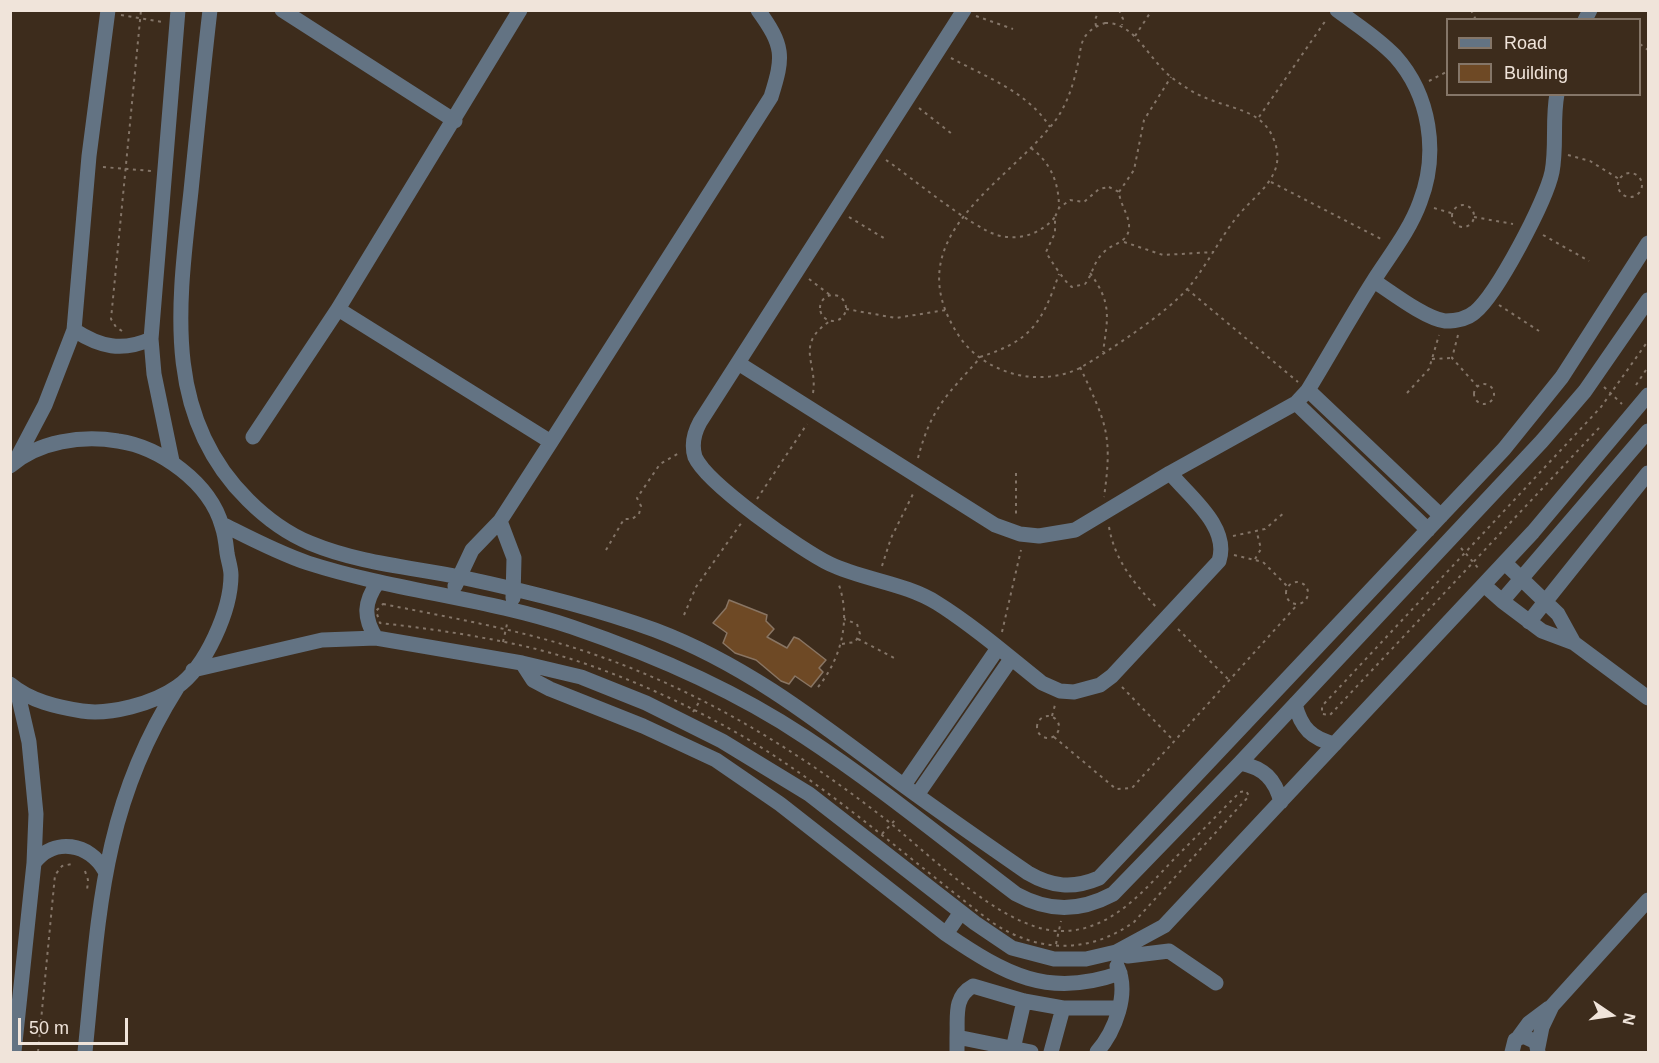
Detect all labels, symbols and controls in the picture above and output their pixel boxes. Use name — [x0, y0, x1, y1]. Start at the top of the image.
legend — [1446, 18, 1641, 96]
text: Road — [1504, 33, 1547, 53]
text: Building — [1504, 63, 1568, 83]
north arrow — [1581, 985, 1641, 1045]
scale bar — [21, 1006, 130, 1044]
text: N — [1619, 1012, 1639, 1027]
text: 50 m — [29, 1018, 69, 1038]

